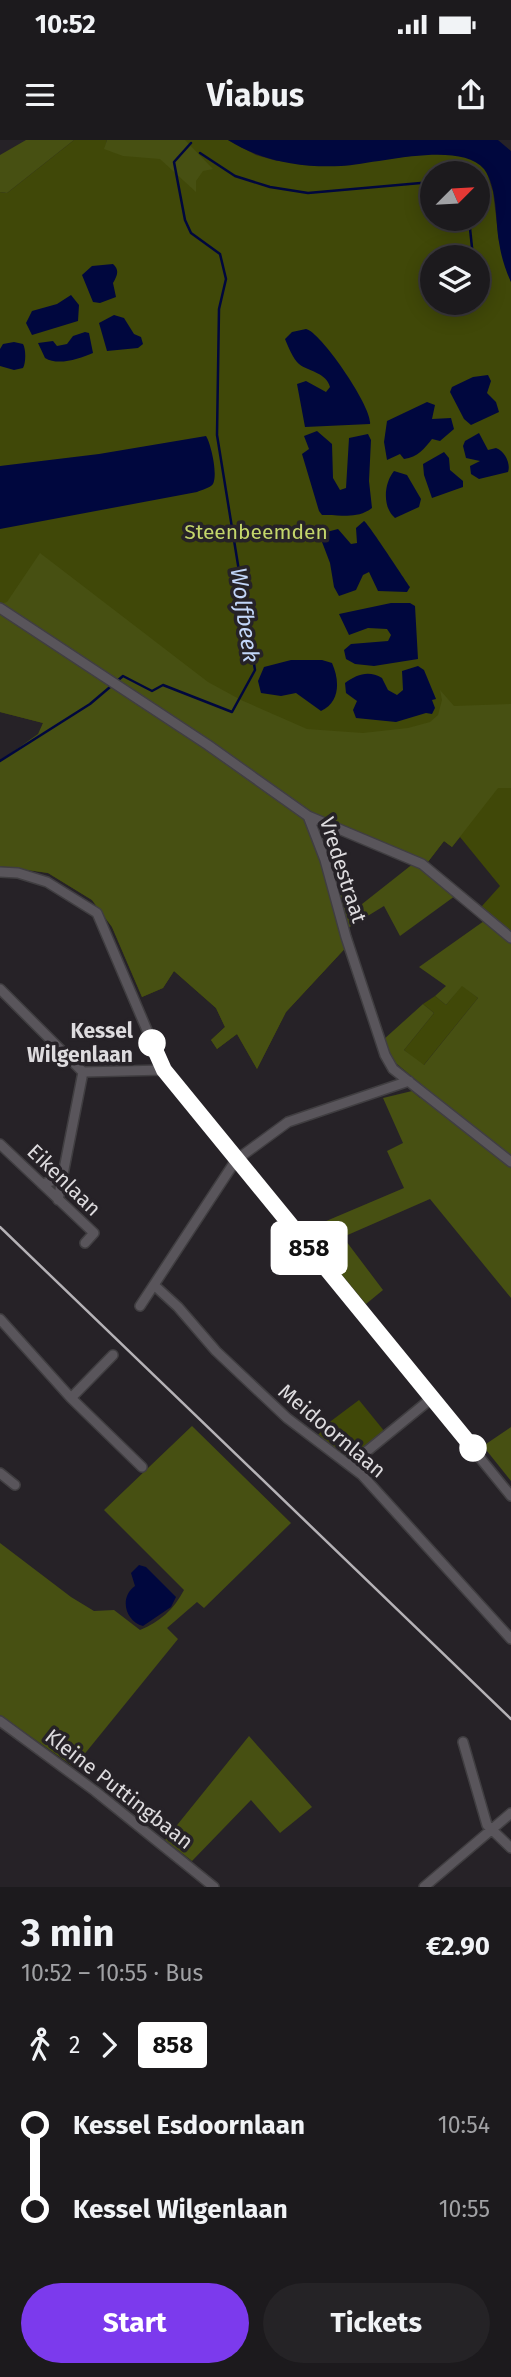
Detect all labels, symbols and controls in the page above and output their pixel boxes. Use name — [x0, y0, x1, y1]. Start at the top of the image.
text: 10:52 — [35, 9, 96, 40]
icon: menu — [21, 76, 59, 114]
text: Viabus — [207, 76, 304, 114]
icon: share — [452, 76, 490, 114]
north arrow — [420, 161, 490, 231]
map controls — [420, 161, 490, 315]
button: layers — [420, 245, 490, 315]
park label: Steenbeemden — [184, 519, 328, 545]
water label: Wolfbeek — [224, 566, 266, 664]
street label: Vredestraat — [314, 814, 372, 926]
place label: Kessel Wilgenlaan — [27, 1018, 134, 1068]
marker: Kessel Wilgenlaan — [139, 1030, 165, 1056]
street label: Eikenlaan — [22, 1138, 106, 1222]
line badge: 858 — [269, 1225, 349, 1271]
text: 858 — [289, 1234, 329, 1262]
street label: Meidoornlaan — [273, 1379, 391, 1483]
unlabelled marker — [460, 1435, 486, 1461]
street label: Kleine Puttingbaan — [40, 1723, 198, 1855]
text: 3 min — [21, 1910, 115, 1956]
text: €2.90 — [426, 1931, 490, 1962]
text: 10:52 – 10:55 · Bus — [21, 1959, 203, 1987]
icon: walk — [21, 2026, 59, 2064]
icon: forward — [90, 2026, 128, 2064]
text: 2 — [69, 2031, 80, 2059]
text: 858 — [152, 2031, 193, 2059]
text: Kessel Esdoornlaan — [73, 2110, 305, 2141]
text: 10:54 — [438, 2111, 490, 2139]
text: Kessel Wilgenlaan — [73, 2194, 288, 2225]
text: 10:55 — [439, 2195, 490, 2223]
button: Start — [21, 2283, 249, 2363]
button: Tickets — [263, 2283, 490, 2363]

